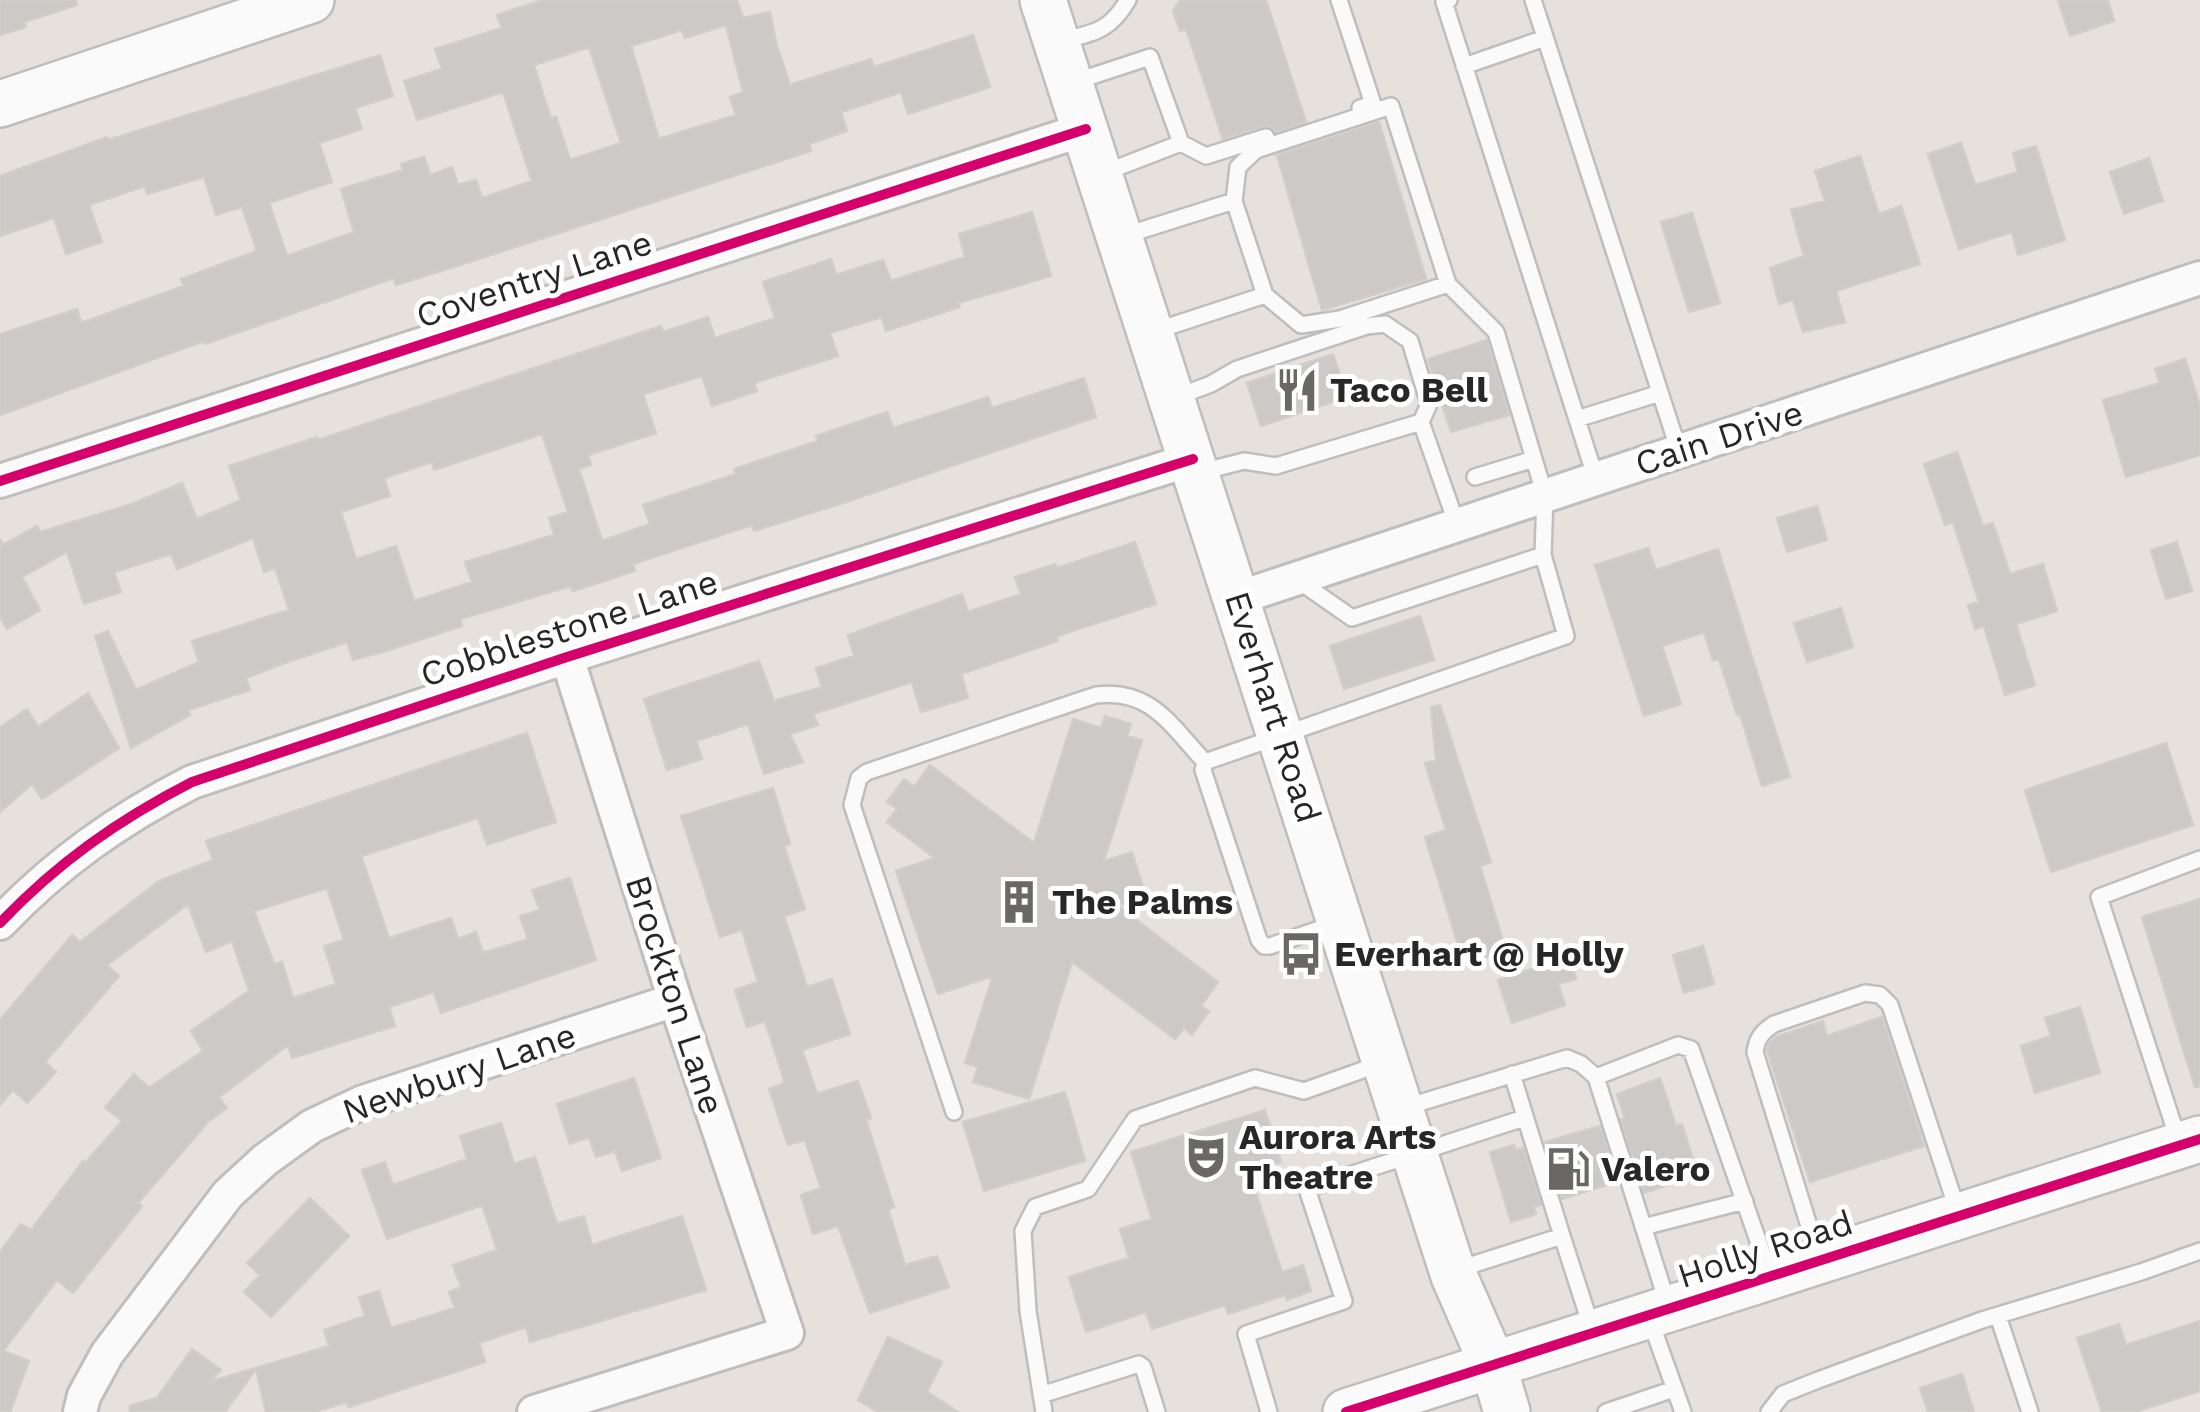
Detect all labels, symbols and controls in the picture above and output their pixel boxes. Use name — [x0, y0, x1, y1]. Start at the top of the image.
street label: Coventry Lane — [411, 221, 657, 337]
restaurant icon: Taco Bell — [1273, 366, 1321, 414]
place label: Taco Bell — [1330, 369, 1488, 411]
street label: Cain Drive — [1630, 391, 1808, 485]
street label: Cobblestone Lane — [415, 560, 723, 696]
street label: Everhart Road — [1216, 586, 1330, 828]
street label: Brockton Lane — [617, 870, 733, 1120]
building icon: The Palms — [995, 878, 1043, 926]
place label: The Palms — [1052, 881, 1233, 923]
bus stop icon: Everhart @ Holly — [1277, 930, 1325, 978]
place label: Everhart @ Holly — [1334, 933, 1624, 975]
street label: Newbury Lane — [337, 1013, 581, 1133]
place label: Aurora Arts Theatre — [1239, 1116, 1436, 1198]
theatre icon: Aurora Arts Theatre — [1182, 1133, 1230, 1181]
fuel station icon: Valero — [1544, 1145, 1592, 1193]
place label: Valero — [1601, 1148, 1711, 1190]
street label: Holly Road — [1672, 1201, 1858, 1297]

